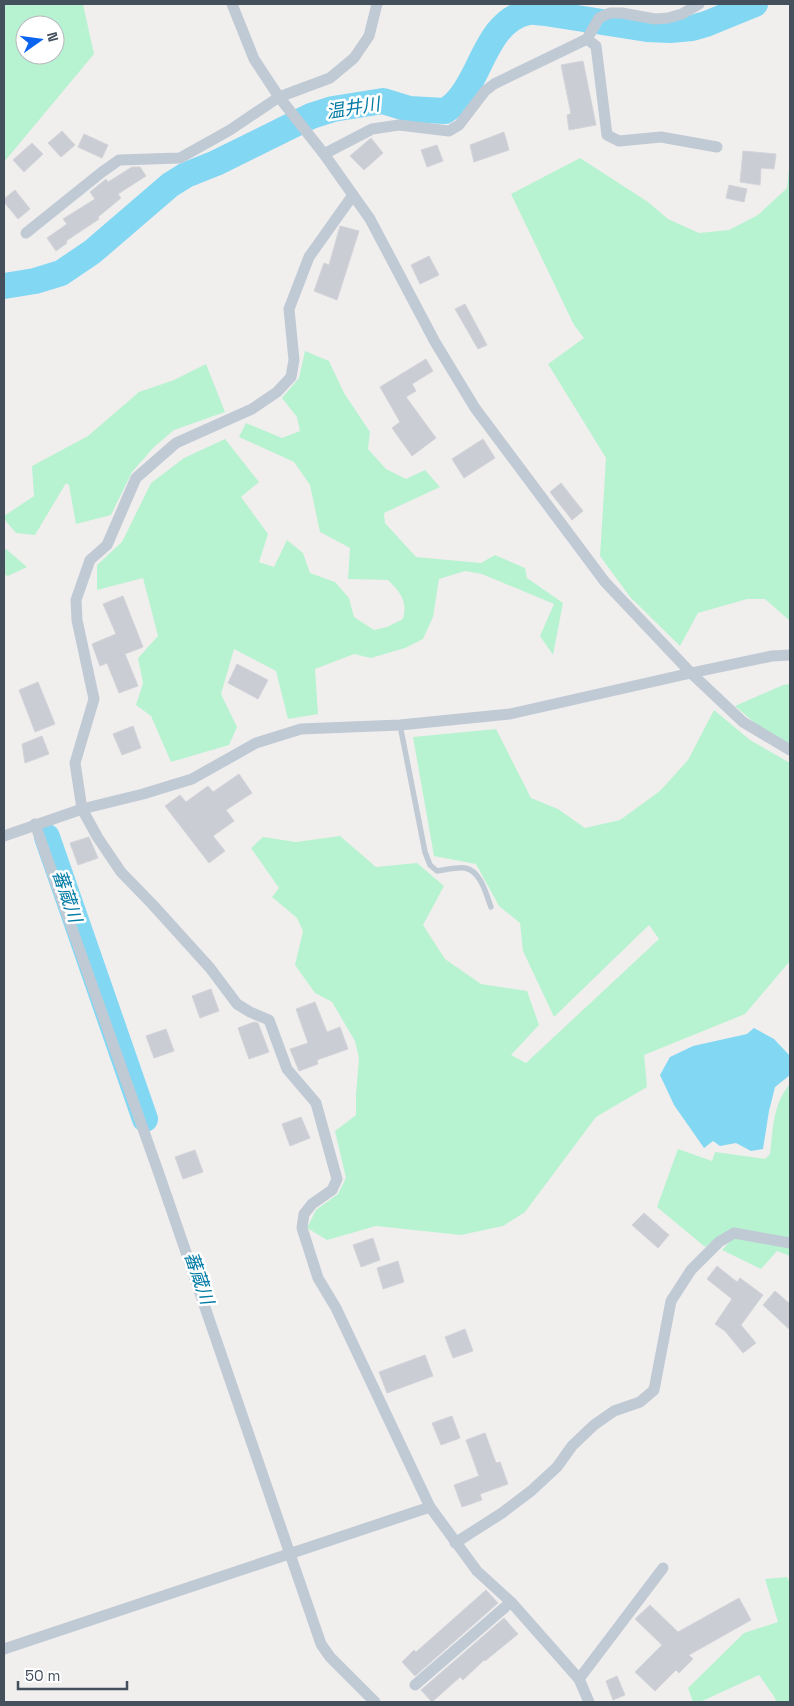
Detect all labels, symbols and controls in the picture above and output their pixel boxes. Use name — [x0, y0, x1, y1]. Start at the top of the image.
north arrow — [15, 15, 65, 65]
text: N — [43, 30, 62, 44]
water label: 温井川 — [324, 92, 383, 123]
water label: 蕃蔵川 — [48, 867, 88, 927]
water label: 蕃蔵川 — [180, 1249, 220, 1309]
scale bar — [18, 1658, 126, 1690]
text: 50 m — [25, 1666, 60, 1685]

